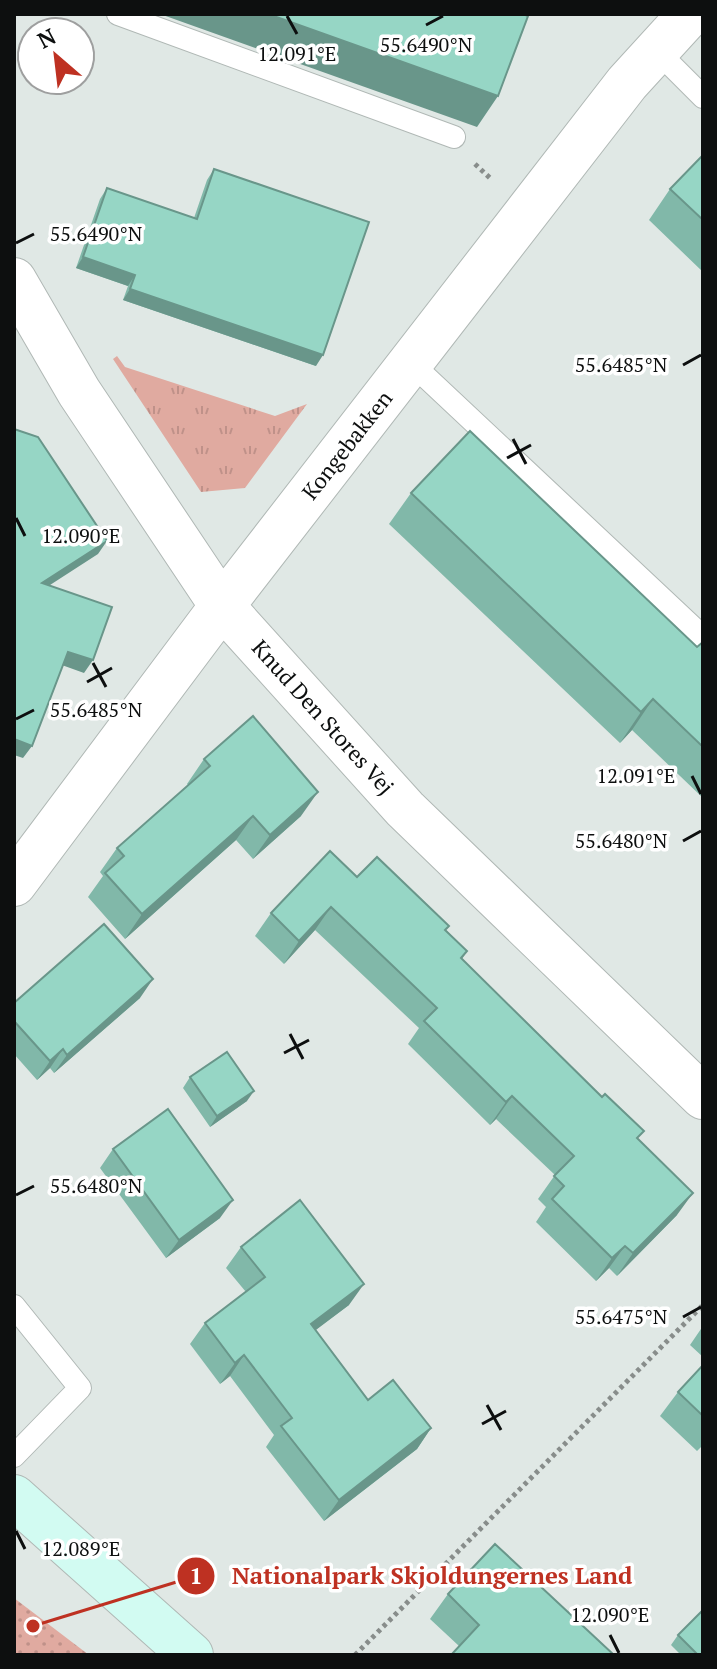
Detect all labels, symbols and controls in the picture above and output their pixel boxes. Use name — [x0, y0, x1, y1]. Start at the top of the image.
north arrow — [16, 16, 96, 96]
text: N — [32, 21, 61, 55]
text: 55.6490°N — [380, 31, 473, 58]
text: 12.091°E — [258, 40, 337, 67]
text: 55.6490°N — [50, 220, 143, 247]
text: 55.6485°N — [575, 351, 668, 378]
street label: Kongebakken — [295, 384, 398, 505]
text: 12.090°E — [42, 522, 121, 549]
street label: Knud Den Stores Vej — [246, 633, 401, 800]
text: 55.6485°N — [50, 696, 143, 723]
text: 12.091°E — [597, 762, 676, 789]
text: 55.6480°N — [575, 827, 668, 854]
text: 55.6480°N — [50, 1172, 143, 1199]
text: 55.6475°N — [575, 1303, 668, 1330]
text: 12.089°E — [42, 1535, 121, 1562]
callout: Nationalpark Skjoldungernes Land — [176, 1552, 648, 1600]
text: 1 — [189, 1559, 203, 1591]
text: Nationalpark Skjoldungernes Land — [232, 1559, 633, 1591]
text: 12.090°E — [571, 1601, 650, 1628]

